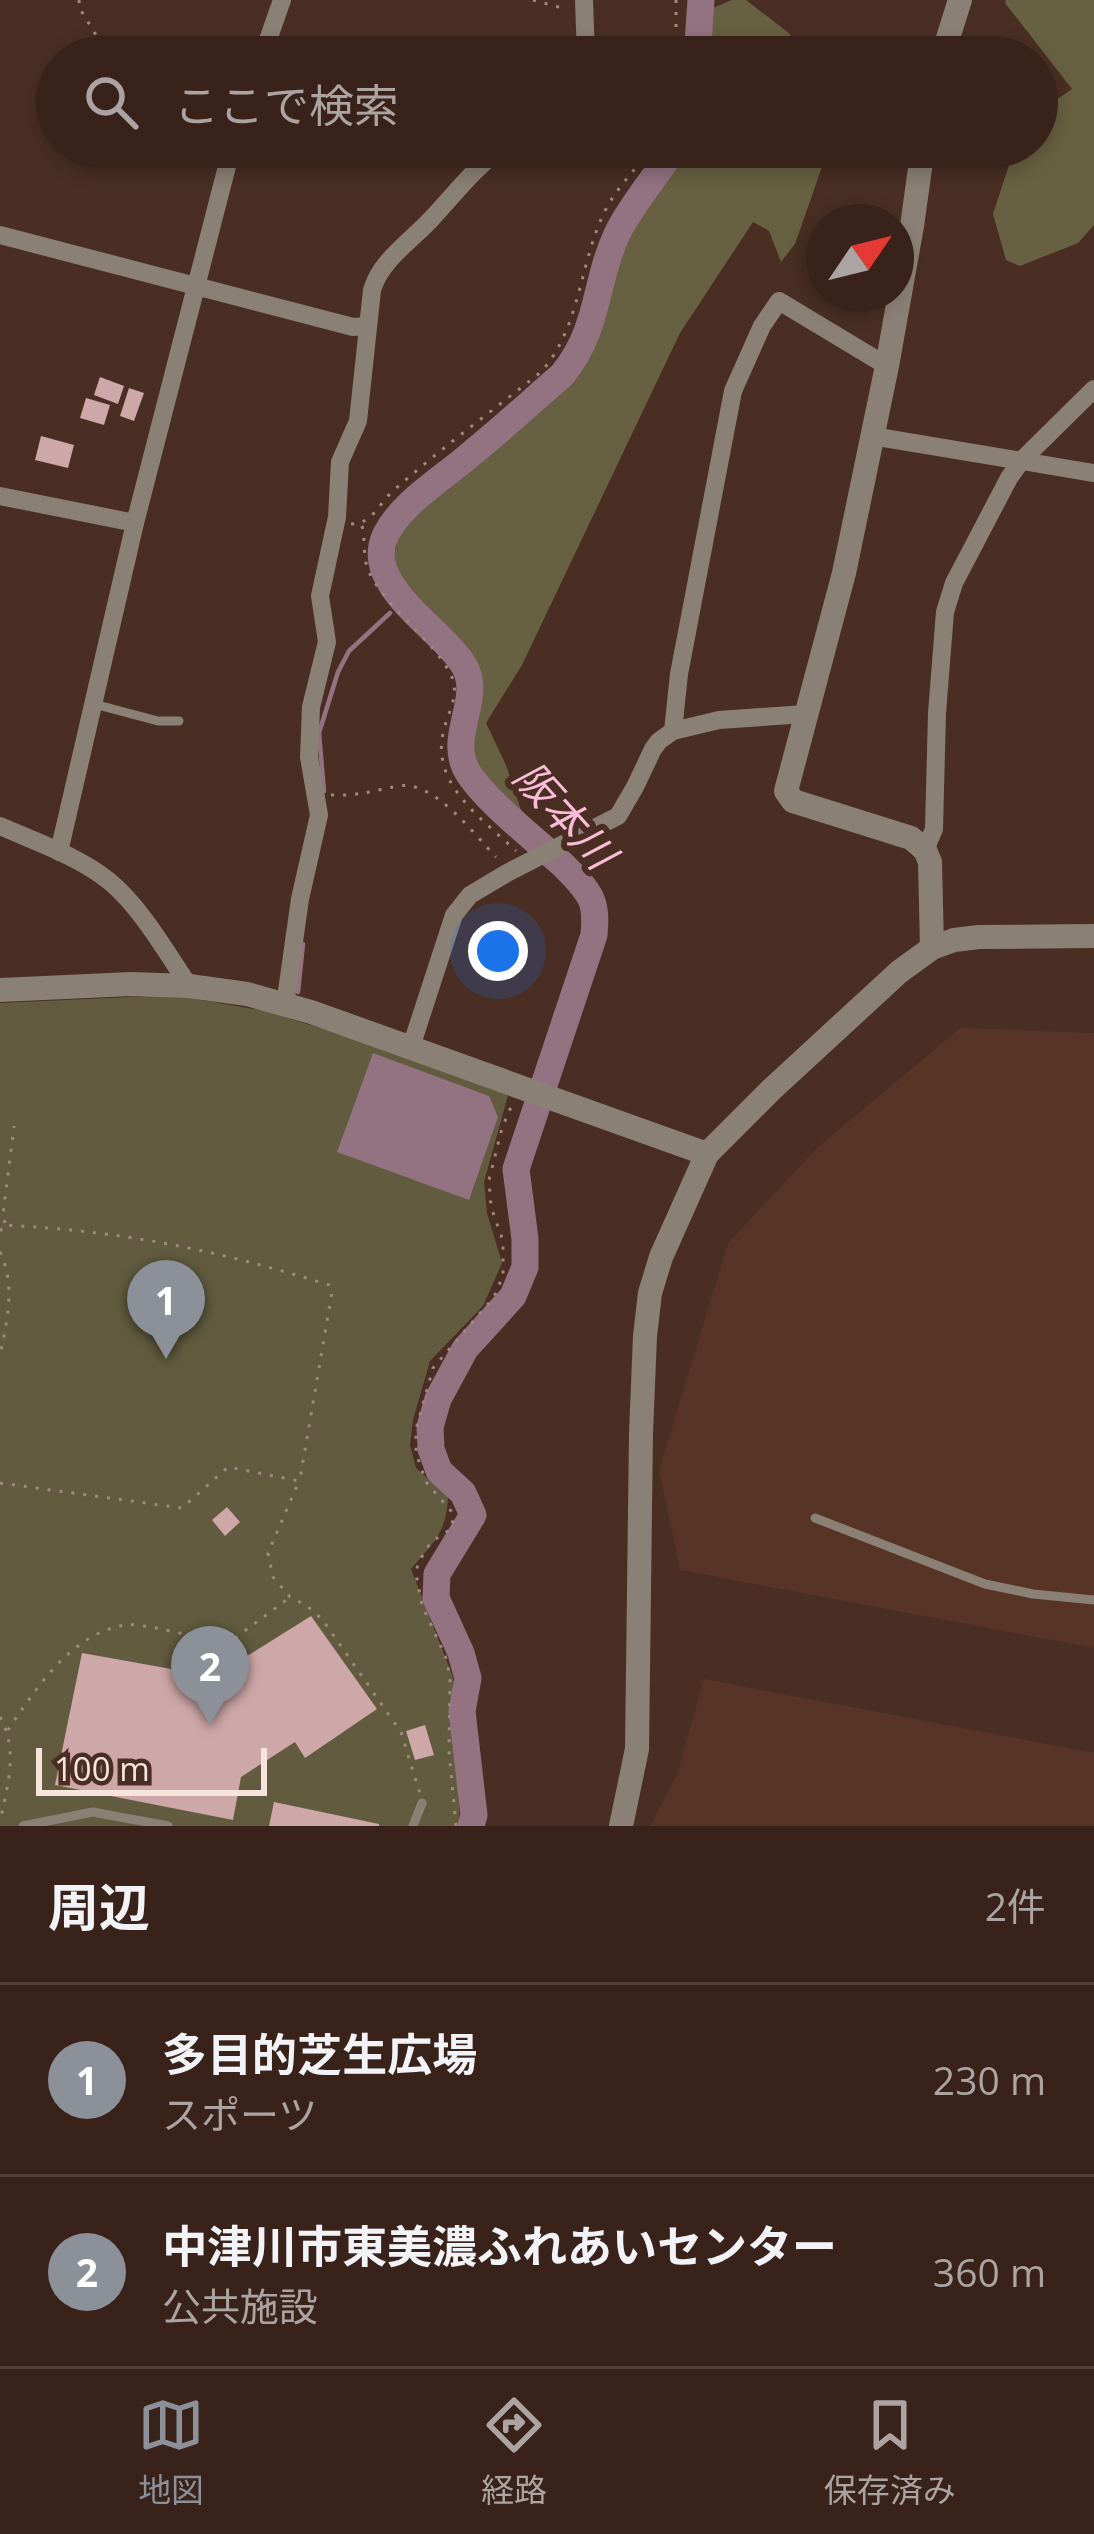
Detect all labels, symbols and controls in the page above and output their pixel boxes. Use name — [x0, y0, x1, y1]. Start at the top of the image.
search box — [36, 36, 1058, 168]
icon: search — [78, 69, 144, 135]
text: ここで検索 — [174, 74, 399, 135]
north arrow — [806, 204, 914, 312]
water label: 阪本川 — [503, 748, 632, 883]
your location — [468, 921, 528, 981]
pin: 1 — [127, 1260, 205, 1359]
pin: 2 — [171, 1626, 249, 1725]
scale bar — [36, 1742, 267, 1795]
text: 100 m — [54, 1746, 150, 1791]
text: 周辺 — [48, 1871, 150, 1941]
text: 2件 — [985, 1879, 1046, 1932]
text: 多目的芝生広場 — [162, 2023, 477, 2084]
text: 1 — [76, 2053, 98, 2106]
text: 230 m — [933, 2053, 1046, 2106]
text: スポーツ — [162, 2087, 317, 2140]
text: 中津川市東美濃ふれあいセンター — [162, 2215, 837, 2276]
text: 2 — [76, 2245, 98, 2298]
text: 360 m — [933, 2245, 1046, 2298]
text: 公共施設 — [162, 2279, 318, 2332]
tab: 地図 — [138, 2392, 204, 2512]
tab: 経路 — [481, 2392, 547, 2512]
tab: 保存済み — [824, 2392, 956, 2512]

